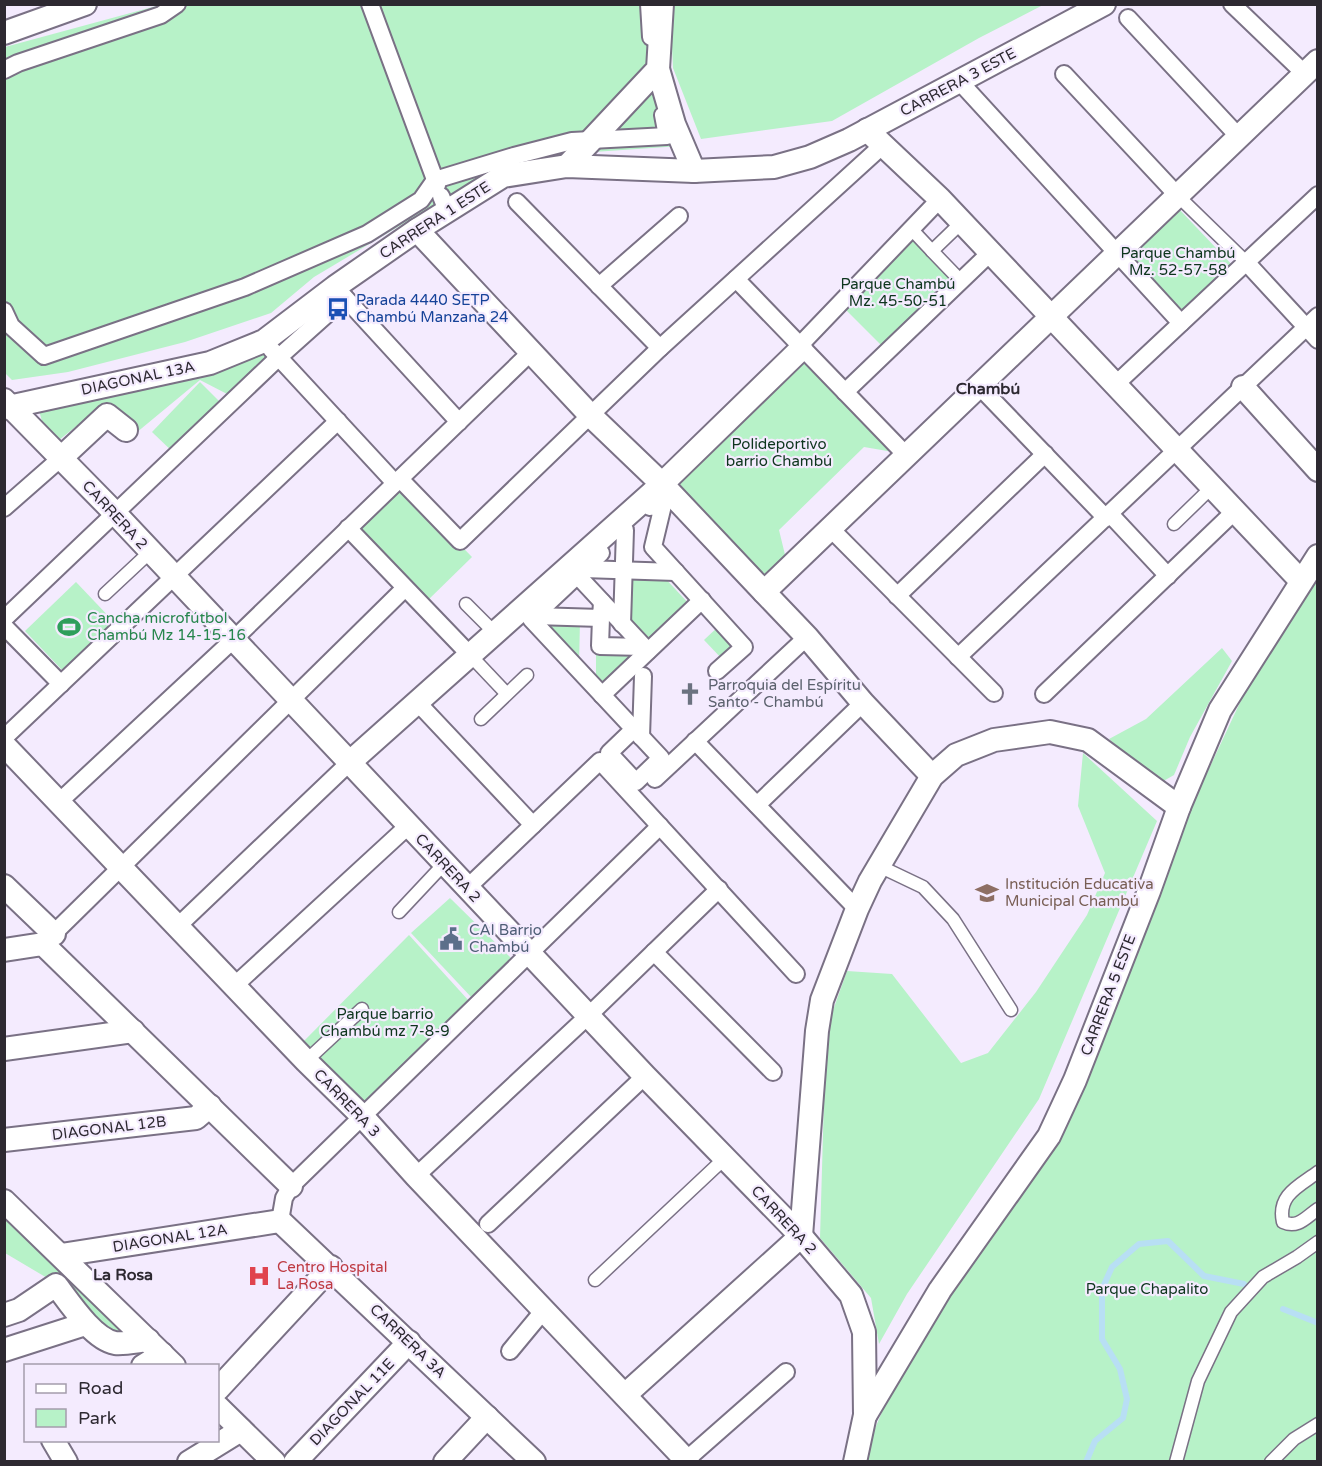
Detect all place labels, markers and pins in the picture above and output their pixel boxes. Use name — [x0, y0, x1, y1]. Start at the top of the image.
place label: Parada 4440 SETP Chambú Manzana 24 — [356, 291, 509, 326]
bus stop icon: Parada 4440 SETP Chambú Manzana 24 — [325, 296, 351, 322]
place label: Cancha microfútbol Chambú Mz 14-15-16 — [87, 609, 246, 644]
sports icon: Cancha microfútbol Chambú Mz 14-15-16 — [56, 614, 82, 640]
place label: Parroquia del Espíritu Santo - Chambú — [708, 676, 861, 711]
church icon: Parroquia del Espíritu Santo - Chambú — [677, 681, 703, 707]
place label: Institución Educativa Municipal Chambú — [1005, 875, 1154, 910]
school or university icon: Institución Educativa Municipal Chambú — [974, 880, 1000, 906]
place label: CAI Barrio Chambú — [469, 921, 542, 956]
public building icon: CAI Barrio Chambú — [438, 926, 464, 952]
place label: Centro Hospital La Rosa — [277, 1258, 387, 1293]
hospital icon: Centro Hospital La Rosa — [246, 1263, 272, 1289]

